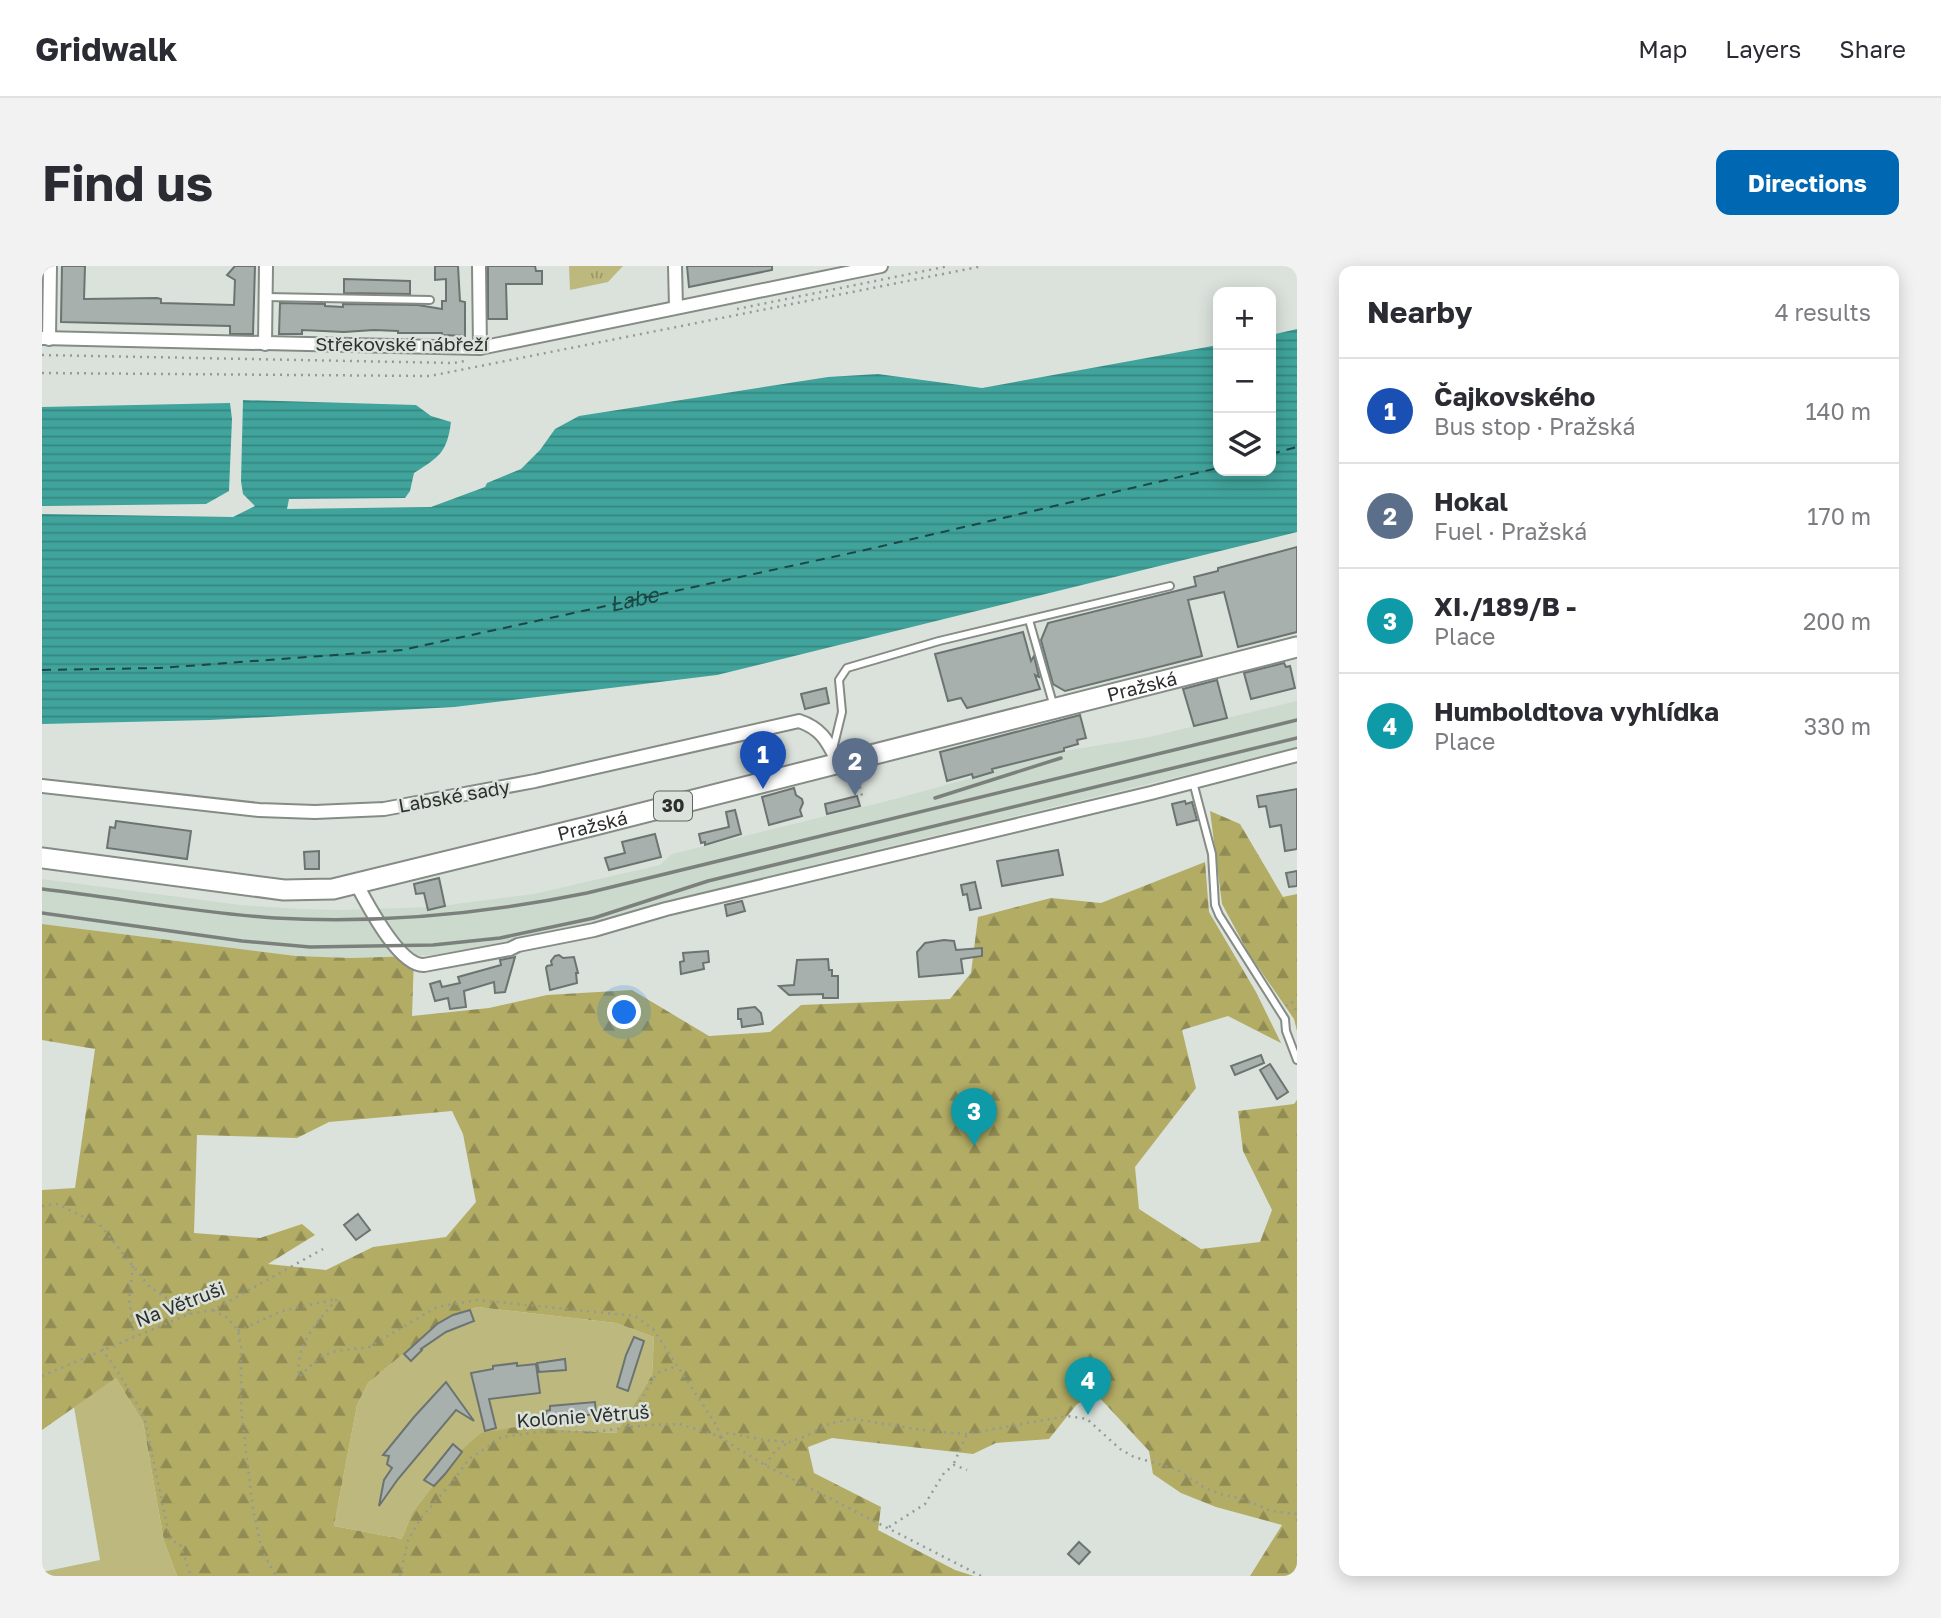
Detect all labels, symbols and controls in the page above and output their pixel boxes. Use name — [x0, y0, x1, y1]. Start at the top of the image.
text: Gridwalk — [35, 29, 177, 68]
text: Map — [1638, 34, 1687, 63]
text: Layers — [1725, 34, 1801, 63]
text: Share — [1839, 34, 1906, 63]
button: Directions — [1716, 150, 1899, 215]
text: Find us — [42, 153, 213, 212]
map controls — [1213, 287, 1276, 476]
button: + — [1213, 287, 1276, 350]
text: Nearby — [1367, 294, 1472, 330]
text: 4 results — [1775, 298, 1871, 326]
street label: Střekovské nábřeží — [315, 332, 491, 355]
button: − — [1213, 350, 1276, 413]
text: Čajkovského — [1434, 381, 1595, 412]
text: 1 — [1384, 397, 1396, 425]
text: 140 m — [1805, 397, 1871, 425]
text: Bus stop · Pražská — [1434, 412, 1635, 440]
button: layers — [1213, 413, 1276, 476]
text: Hokal — [1434, 486, 1508, 517]
text: 2 — [1383, 502, 1397, 530]
text: 170 m — [1807, 502, 1871, 530]
text: Fuel · Pražská — [1434, 517, 1587, 545]
water label: Labe — [607, 581, 662, 617]
text: XI./189/B - — [1434, 591, 1576, 622]
text: 3 — [1383, 607, 1397, 635]
text: 200 m — [1803, 607, 1871, 635]
text: Place — [1434, 622, 1495, 650]
street label: Pražská — [1104, 666, 1179, 706]
text: Humboldtova vyhlídka — [1434, 696, 1719, 727]
text: 4 — [1383, 712, 1397, 740]
text: 330 m — [1804, 712, 1871, 740]
text: Place — [1434, 727, 1495, 755]
pin: 1 — [740, 731, 786, 789]
pin: 2 — [832, 738, 878, 796]
street label: Labské sady — [396, 774, 512, 817]
road number: 30 — [654, 792, 692, 820]
street label: Pražská — [555, 805, 630, 845]
your location — [607, 995, 641, 1029]
pin: 3 — [951, 1088, 997, 1146]
street label: Na Větruši — [132, 1276, 228, 1331]
pin: 4 — [1065, 1357, 1111, 1415]
street label: Kolonie Větruš — [516, 1399, 650, 1432]

